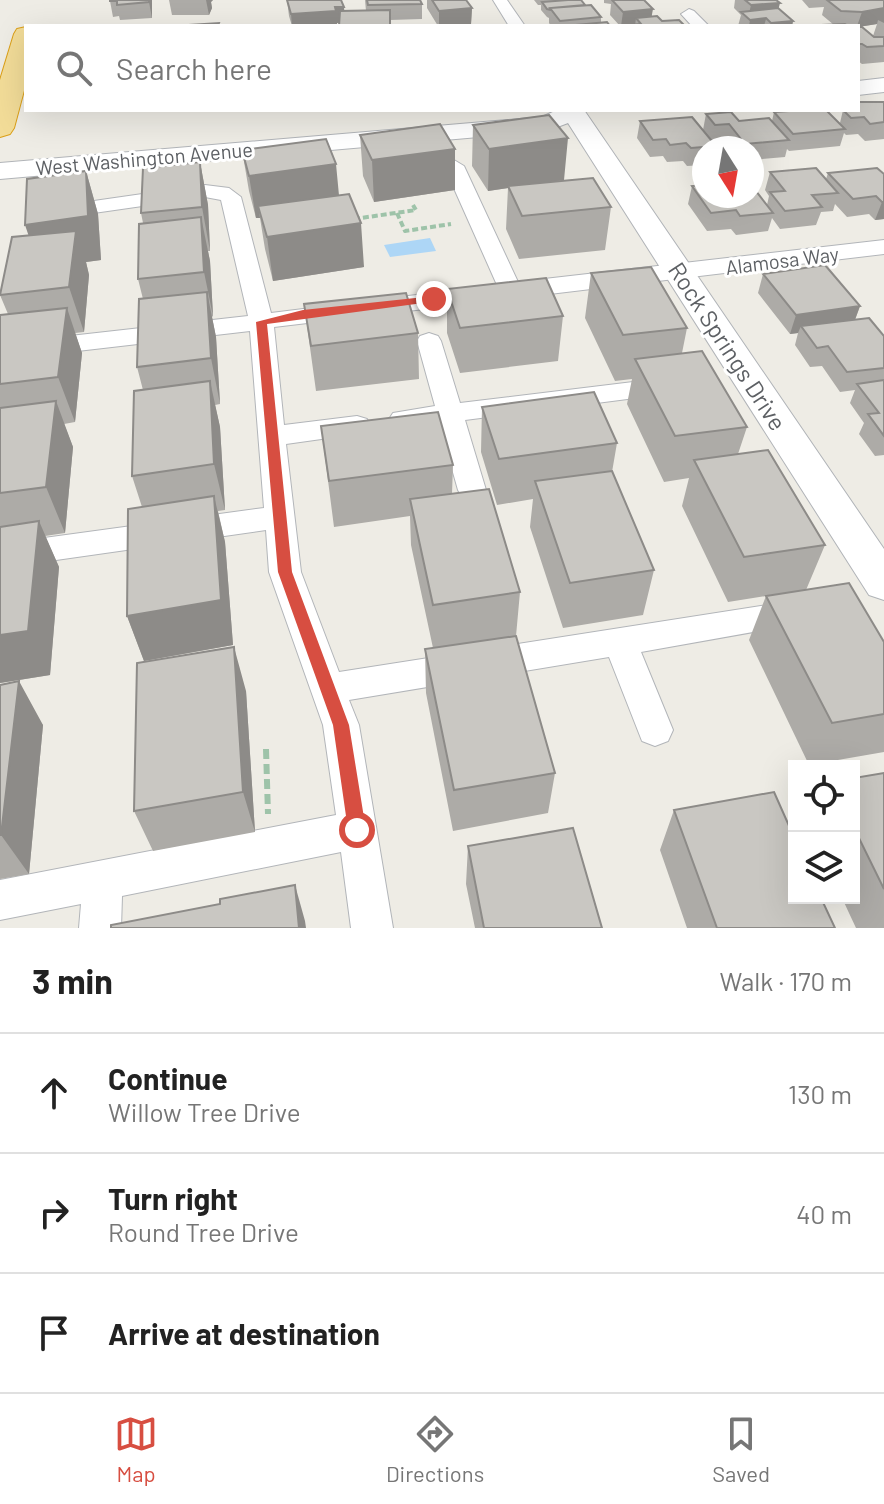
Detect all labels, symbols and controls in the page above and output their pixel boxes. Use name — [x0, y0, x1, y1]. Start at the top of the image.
search box — [24, 24, 860, 112]
icon: search — [52, 46, 96, 90]
text: Search here — [116, 50, 272, 86]
north arrow — [692, 136, 764, 208]
street label: West Washington Avenue — [34, 137, 254, 179]
street label: Alamosa Way — [724, 241, 840, 279]
street label: Rock Springs Drive — [663, 257, 793, 435]
route end — [416, 281, 452, 317]
map controls — [788, 760, 860, 904]
button: locate — [788, 760, 860, 832]
route start — [339, 812, 375, 848]
button: layers — [788, 832, 860, 904]
text: 3 min — [32, 960, 113, 1001]
text: Walk · 170 m — [719, 965, 852, 996]
text: Continue — [108, 1060, 228, 1096]
icon: ahead — [32, 1071, 76, 1115]
text: 130 m — [788, 1078, 852, 1109]
text: Willow Tree Drive — [108, 1096, 301, 1127]
text: Turn right — [108, 1180, 238, 1216]
icon: right — [32, 1191, 76, 1235]
text: 40 m — [796, 1198, 852, 1229]
text: Round Tree Drive — [108, 1216, 299, 1247]
icon: arrive — [32, 1311, 76, 1355]
text: Arrive at destination — [108, 1315, 380, 1351]
tab: Map — [114, 1412, 158, 1486]
tab: Directions — [386, 1412, 484, 1486]
tab: Saved — [712, 1412, 770, 1486]

